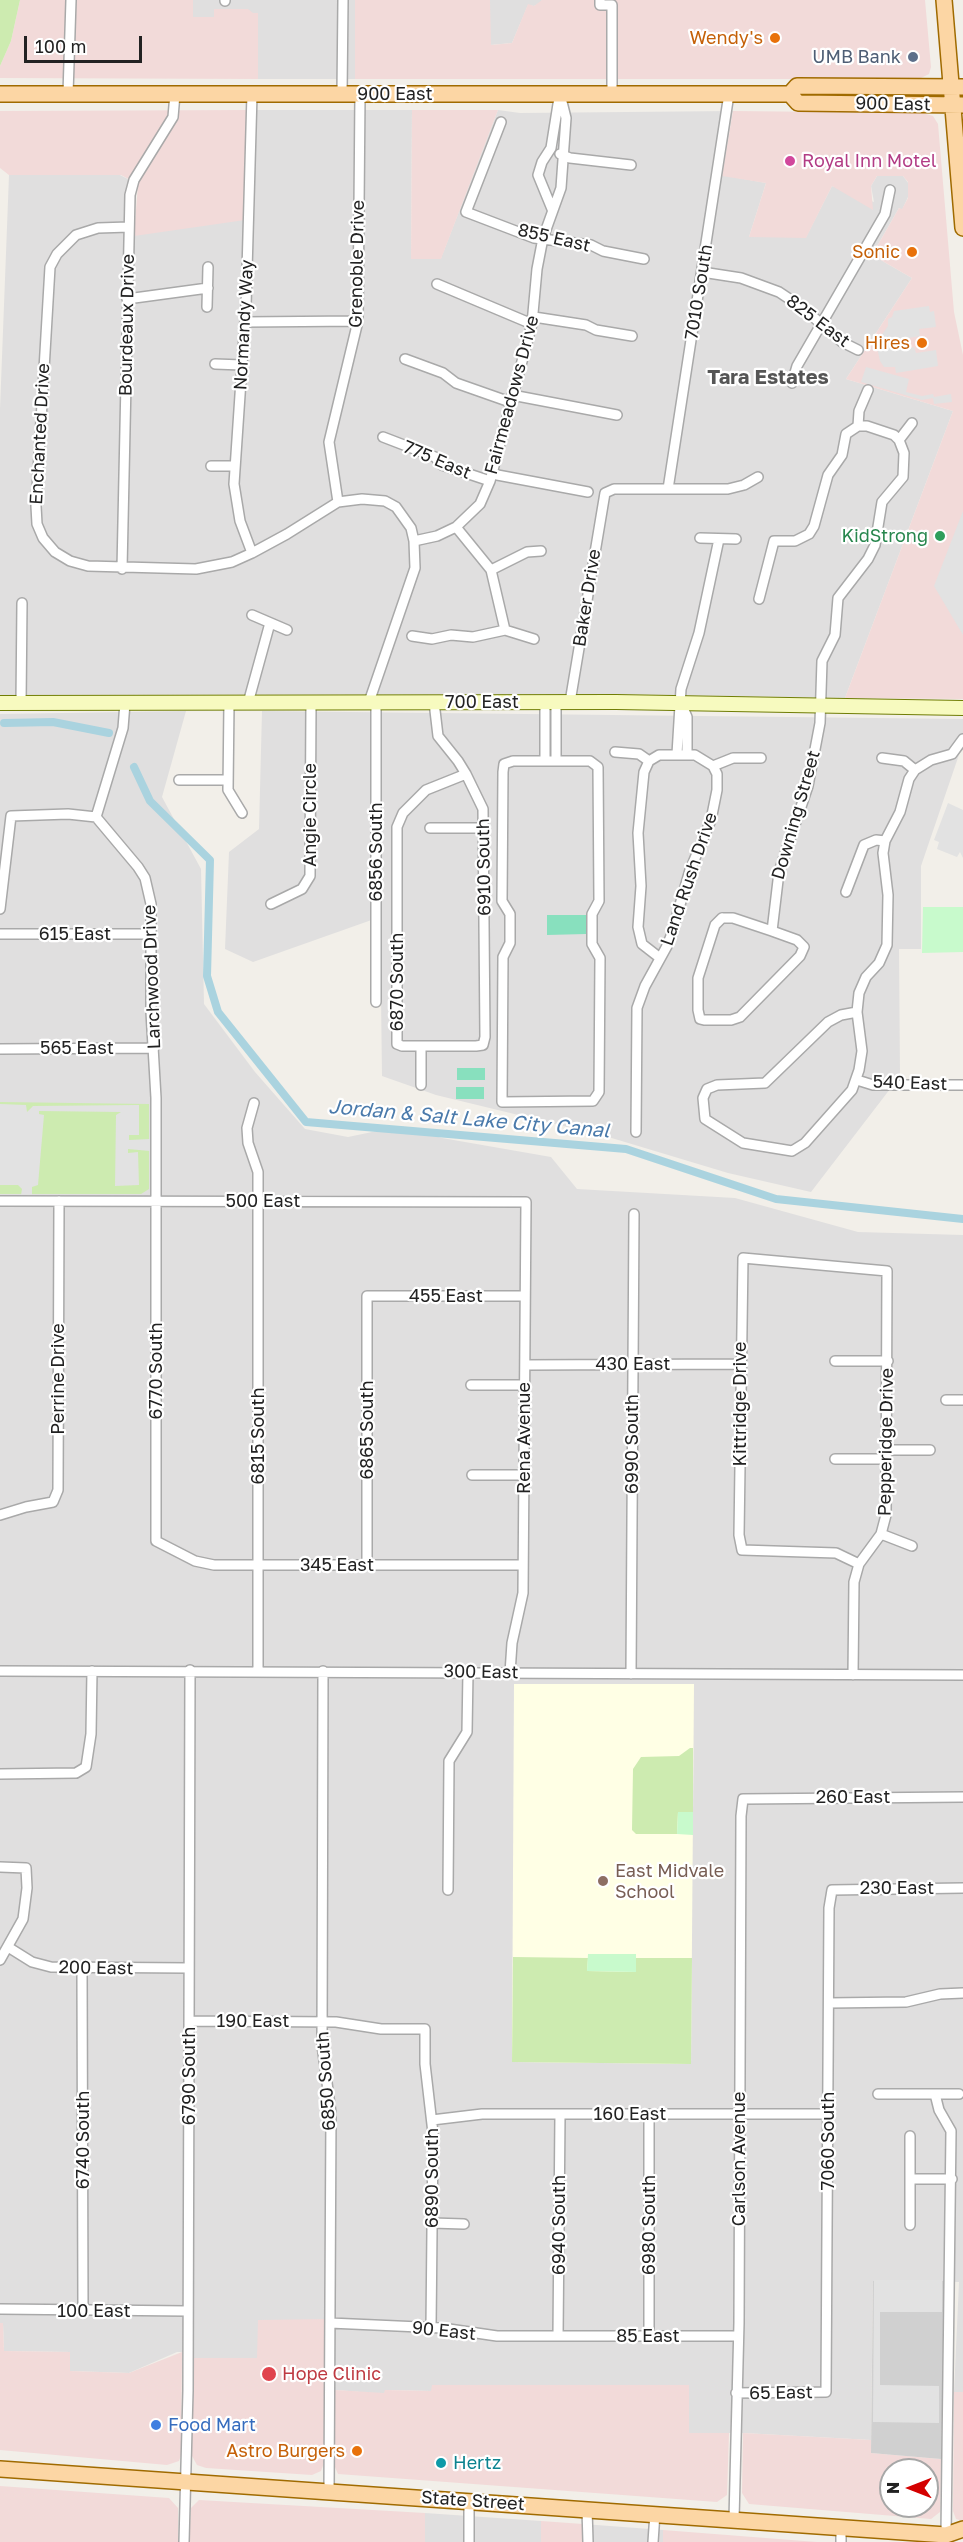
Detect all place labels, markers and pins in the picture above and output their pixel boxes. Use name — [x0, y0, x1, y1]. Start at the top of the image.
place label: Wendy's — [690, 27, 763, 49]
marker: Wendy's — [768, 31, 782, 45]
place label: UMB Bank — [812, 46, 901, 68]
marker: UMB Bank — [906, 50, 920, 64]
place label: Royal Inn Motel — [802, 150, 936, 172]
marker: Royal Inn Motel — [783, 154, 797, 168]
place label: Sonic — [852, 241, 900, 263]
marker: Sonic — [905, 245, 919, 259]
place label: Hires — [865, 332, 910, 354]
marker: Hires — [915, 336, 929, 350]
place label: KidStrong — [842, 525, 928, 547]
marker: KidStrong — [933, 529, 947, 543]
place label: East Midvale School — [615, 1860, 724, 1902]
marker: East Midvale School — [596, 1874, 610, 1888]
place label: Hope Clinic — [282, 2363, 381, 2385]
marker: Hope Clinic — [260, 2365, 278, 2383]
place label: Food Mart — [168, 2414, 256, 2436]
marker: Food Mart — [149, 2418, 163, 2432]
place label: Astro Burgers — [226, 2440, 345, 2462]
marker: Astro Burgers — [350, 2444, 364, 2458]
place label: Hertz — [453, 2452, 501, 2474]
marker: Hertz — [434, 2456, 448, 2470]

